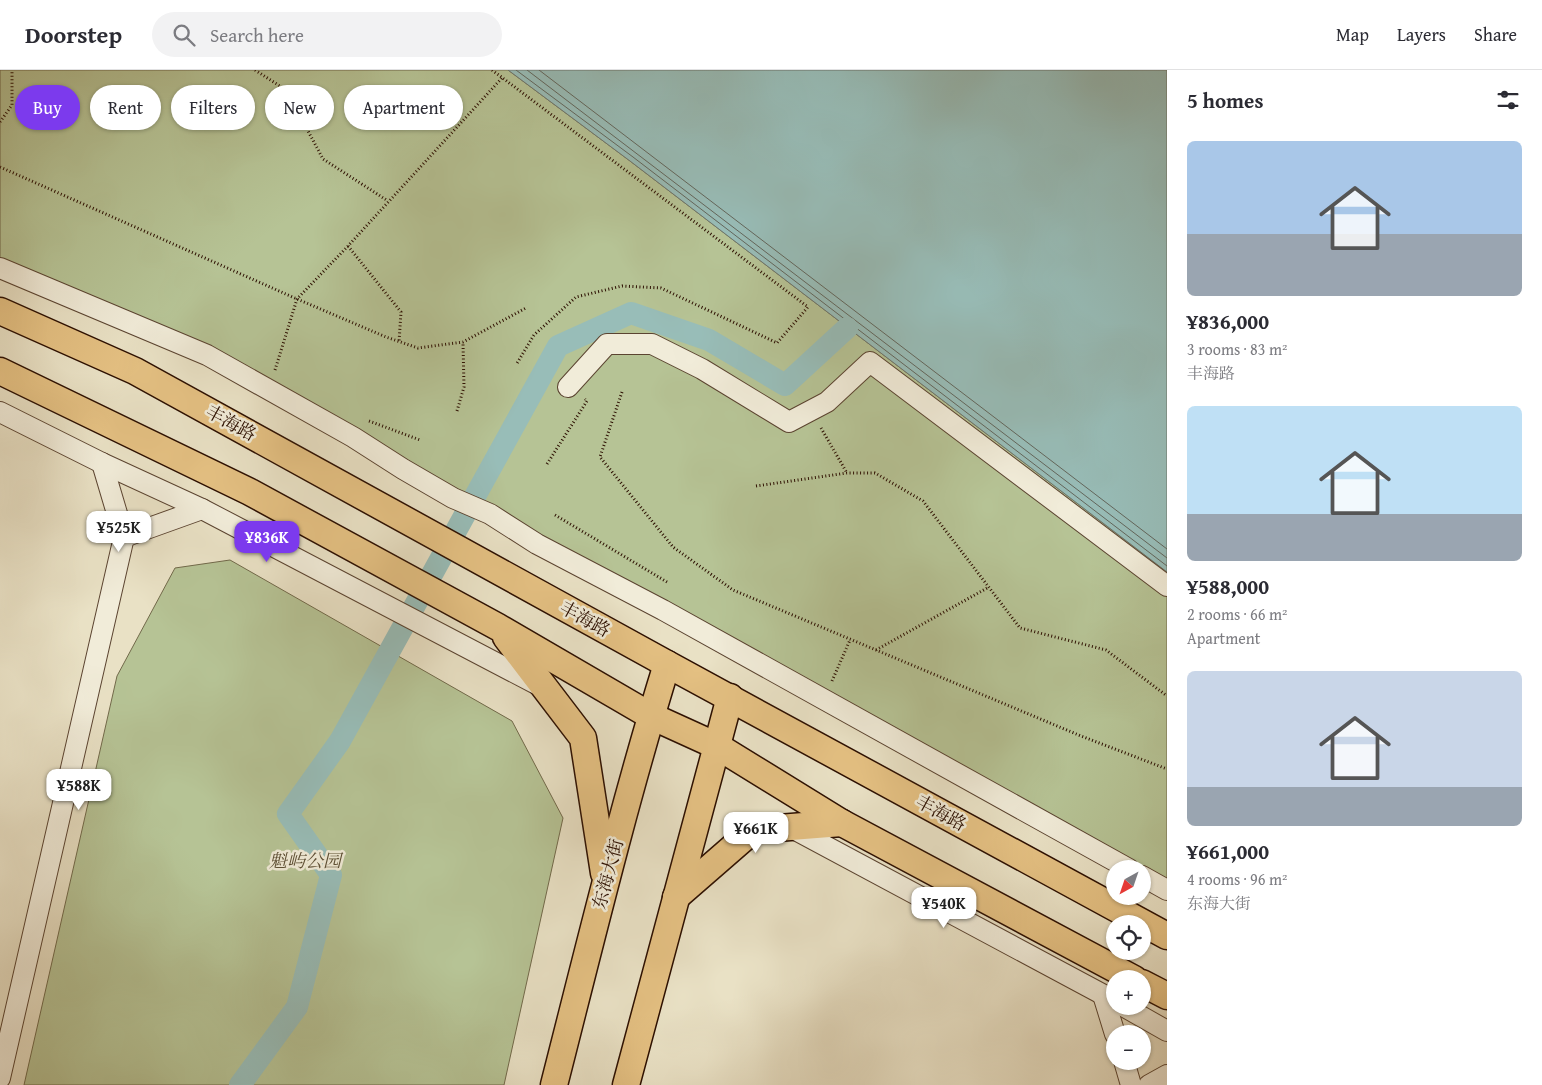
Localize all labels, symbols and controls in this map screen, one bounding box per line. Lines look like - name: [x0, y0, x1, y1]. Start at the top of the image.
- search box: [152, 12, 502, 57]
- text: Doorstep: [25, 17, 122, 52]
- icon: search: [170, 21, 198, 49]
- text: Search here: [210, 21, 304, 49]
- text: Map: [1336, 21, 1369, 48]
- text: Layers: [1397, 21, 1446, 48]
- text: Share: [1474, 21, 1517, 48]
- chip: Buy: [15, 85, 80, 130]
- chip: Rent: [90, 85, 161, 130]
- chip: Filters: [171, 85, 255, 130]
- chip: New: [265, 85, 334, 130]
- chip: Apartment: [344, 85, 463, 130]
- text: 5 homes: [1187, 85, 1263, 116]
- icon: filters: [1494, 86, 1522, 114]
- icon: home: [1310, 173, 1400, 263]
- text: ¥836,000: [1187, 306, 1269, 337]
- text: 3 rooms · 83 m²: [1187, 337, 1287, 361]
- text: 丰海路: [1187, 361, 1235, 385]
- street label: 丰海路: [201, 398, 261, 447]
- icon: home: [1310, 438, 1400, 528]
- pin: ¥525K: [84, 510, 154, 553]
- text: ¥525K: [97, 515, 141, 539]
- pin: ¥836K: [232, 520, 302, 563]
- text: ¥836K: [245, 525, 289, 549]
- text: ¥588,000: [1187, 571, 1269, 602]
- street label: 丰海路: [555, 594, 615, 643]
- text: 2 rooms · 66 m²: [1187, 602, 1287, 626]
- text: Apartment: [1187, 626, 1260, 650]
- icon: home: [1310, 703, 1400, 793]
- pin: ¥588K: [44, 768, 114, 811]
- text: ¥588K: [57, 773, 101, 797]
- street label: 丰海路: [911, 788, 971, 837]
- pin: ¥661K: [721, 812, 791, 854]
- text: ¥661K: [734, 816, 778, 840]
- street label: 东海大街: [585, 836, 630, 912]
- text: ¥661,000: [1187, 836, 1269, 867]
- park label: 魁屿公园: [269, 847, 344, 874]
- north arrow: [1106, 860, 1151, 905]
- map controls: [1106, 860, 1151, 1070]
- text: 4 rooms · 96 m²: [1187, 867, 1287, 891]
- pin: ¥540K: [909, 886, 979, 929]
- text: ¥540K: [922, 891, 966, 915]
- text: 东海大街: [1187, 891, 1251, 915]
- button: locate: [1106, 915, 1151, 960]
- button: +: [1106, 970, 1151, 1015]
- button: −: [1106, 1025, 1151, 1070]

